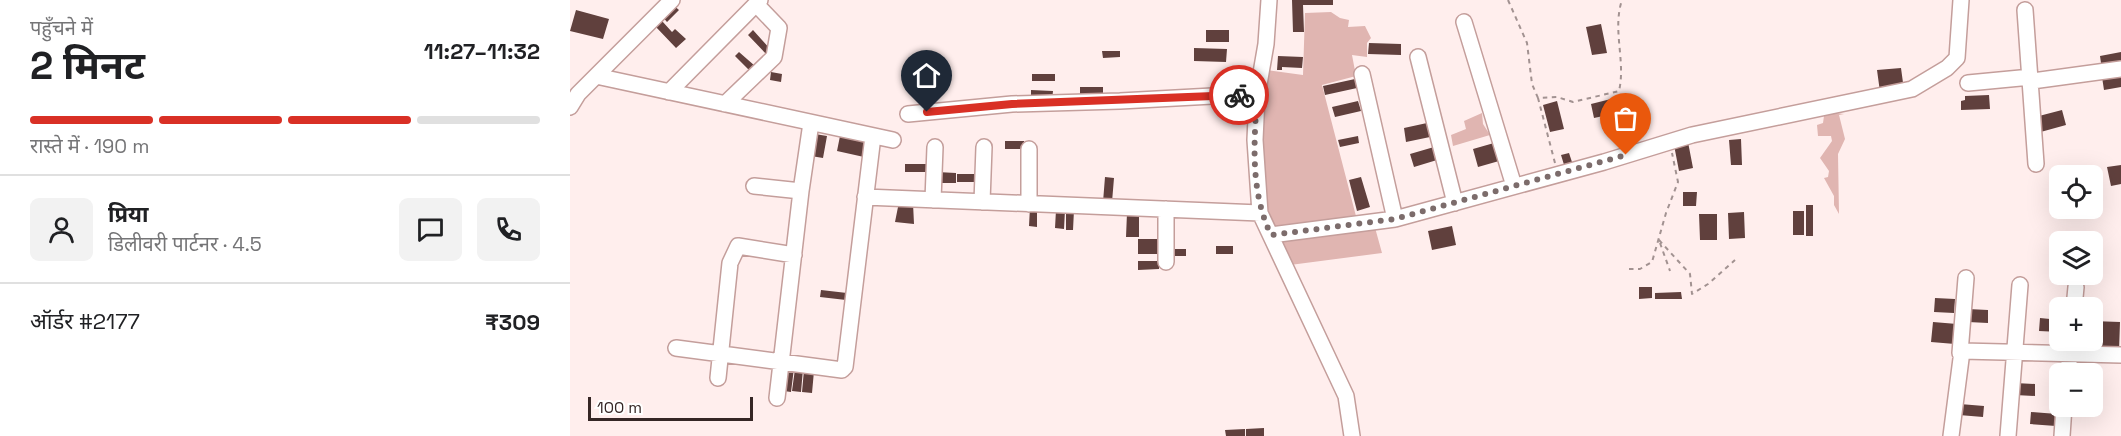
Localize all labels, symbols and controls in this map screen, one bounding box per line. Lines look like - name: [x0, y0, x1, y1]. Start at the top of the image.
- text: पहुँचने में: [30, 15, 93, 41]
- text: 11:27–11:32: [424, 37, 540, 65]
- text: 2 मिनट: [30, 41, 145, 90]
- pin: [901, 50, 952, 112]
- icon: home: [910, 59, 943, 92]
- courier: [1209, 65, 1269, 125]
- icon: bike: [1223, 79, 1256, 112]
- pin: [1600, 93, 1651, 155]
- icon: bag: [1609, 102, 1642, 135]
- text: रास्ते में · 190 m: [30, 133, 149, 159]
- map controls: [2049, 165, 2103, 417]
- button: locate: [2049, 165, 2103, 219]
- button: person: [30, 198, 93, 261]
- button: chat: [399, 198, 462, 261]
- button: phone: [477, 198, 540, 261]
- text: प्रिया: [108, 200, 148, 228]
- text: डिलीवरी पार्टनर · 4.5: [108, 231, 262, 257]
- button: layers: [2049, 231, 2103, 285]
- button: +: [2049, 297, 2103, 351]
- text: ऑर्डर #2177: [30, 307, 140, 335]
- text: ₹309: [485, 308, 540, 336]
- button: −: [2049, 363, 2103, 417]
- scale bar: [588, 394, 753, 422]
- text: 100 m: [597, 397, 642, 418]

